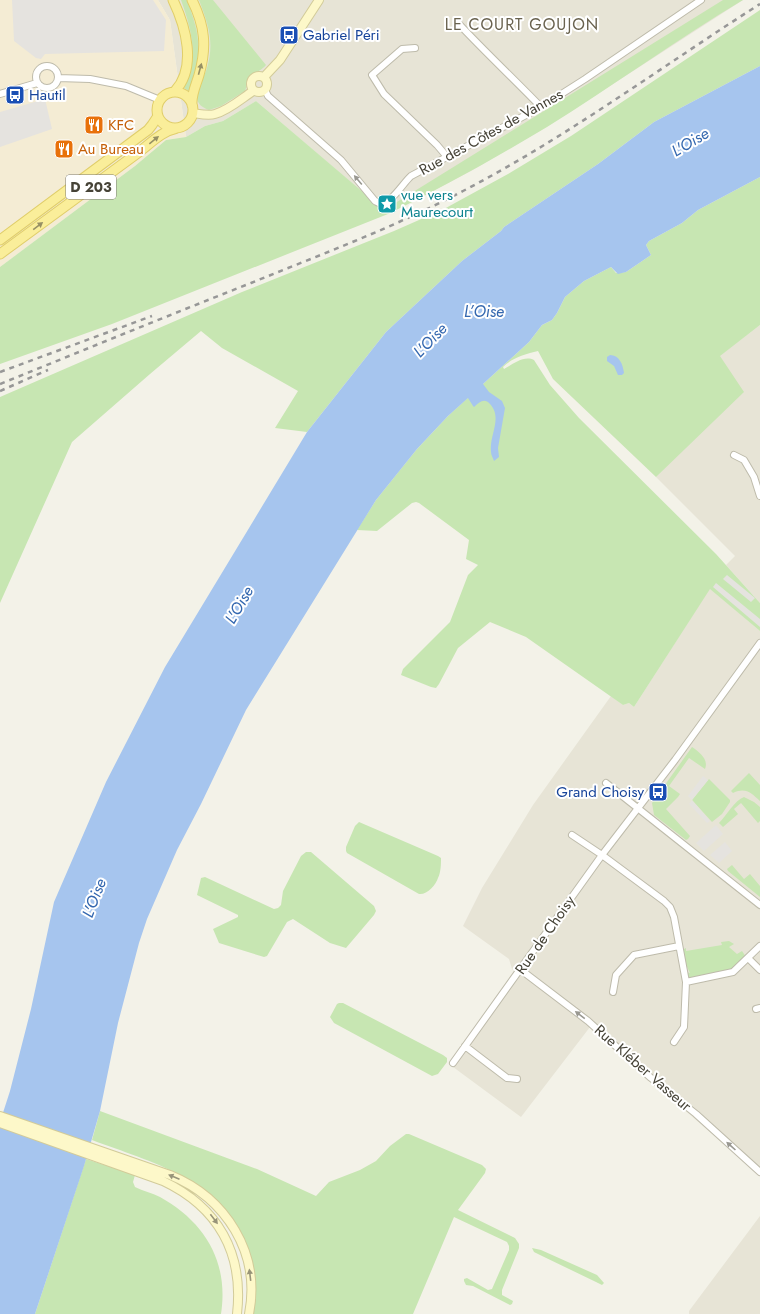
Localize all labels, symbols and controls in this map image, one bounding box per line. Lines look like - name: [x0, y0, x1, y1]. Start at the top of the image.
- district label: LE COURT GOUJON: [445, 13, 599, 36]
- bus stop icon: Gabriel Péri: [278, 24, 300, 46]
- place label: Gabriel Péri: [303, 24, 380, 46]
- one-way arrow: [197, 63, 203, 75]
- street label: Rue des Côtes de Vannes: [415, 83, 567, 181]
- bus stop icon: Hautil: [4, 84, 26, 106]
- place label: Hautil: [29, 84, 66, 106]
- restaurant icon: KFC: [83, 114, 105, 136]
- place label: KFC: [108, 114, 134, 136]
- water label: L'Oise: [667, 122, 713, 162]
- one-way arrow: [149, 136, 160, 144]
- restaurant icon: Au Bureau: [53, 138, 75, 160]
- place label: Au Bureau: [78, 138, 144, 160]
- road number: D 203: [66, 175, 116, 199]
- one-way arrow: [354, 175, 363, 186]
- place label: vue vers Maurecourt: [401, 184, 473, 223]
- place icon: vue vers Maurecourt: [376, 193, 398, 215]
- one-way arrow: [33, 221, 44, 230]
- water label: L’Oise: [464, 300, 504, 323]
- water label: L'Oise: [408, 318, 452, 362]
- water label: L'Oise: [219, 582, 259, 628]
- place label: Grand Choisy: [556, 781, 644, 803]
- bus stop icon: Grand Choisy: [647, 781, 669, 803]
- water label: L'Oise: [76, 875, 112, 921]
- street label: Rue de Choisy: [510, 891, 581, 979]
- one-way arrow: [575, 1011, 586, 1019]
- street label: Rue Kléber Vasseur: [590, 1020, 697, 1117]
- one-way arrow: [726, 1141, 736, 1151]
- one-way arrow: [168, 1174, 180, 1180]
- one-way arrow: [209, 1214, 218, 1225]
- one-way arrow: [247, 1269, 253, 1281]

